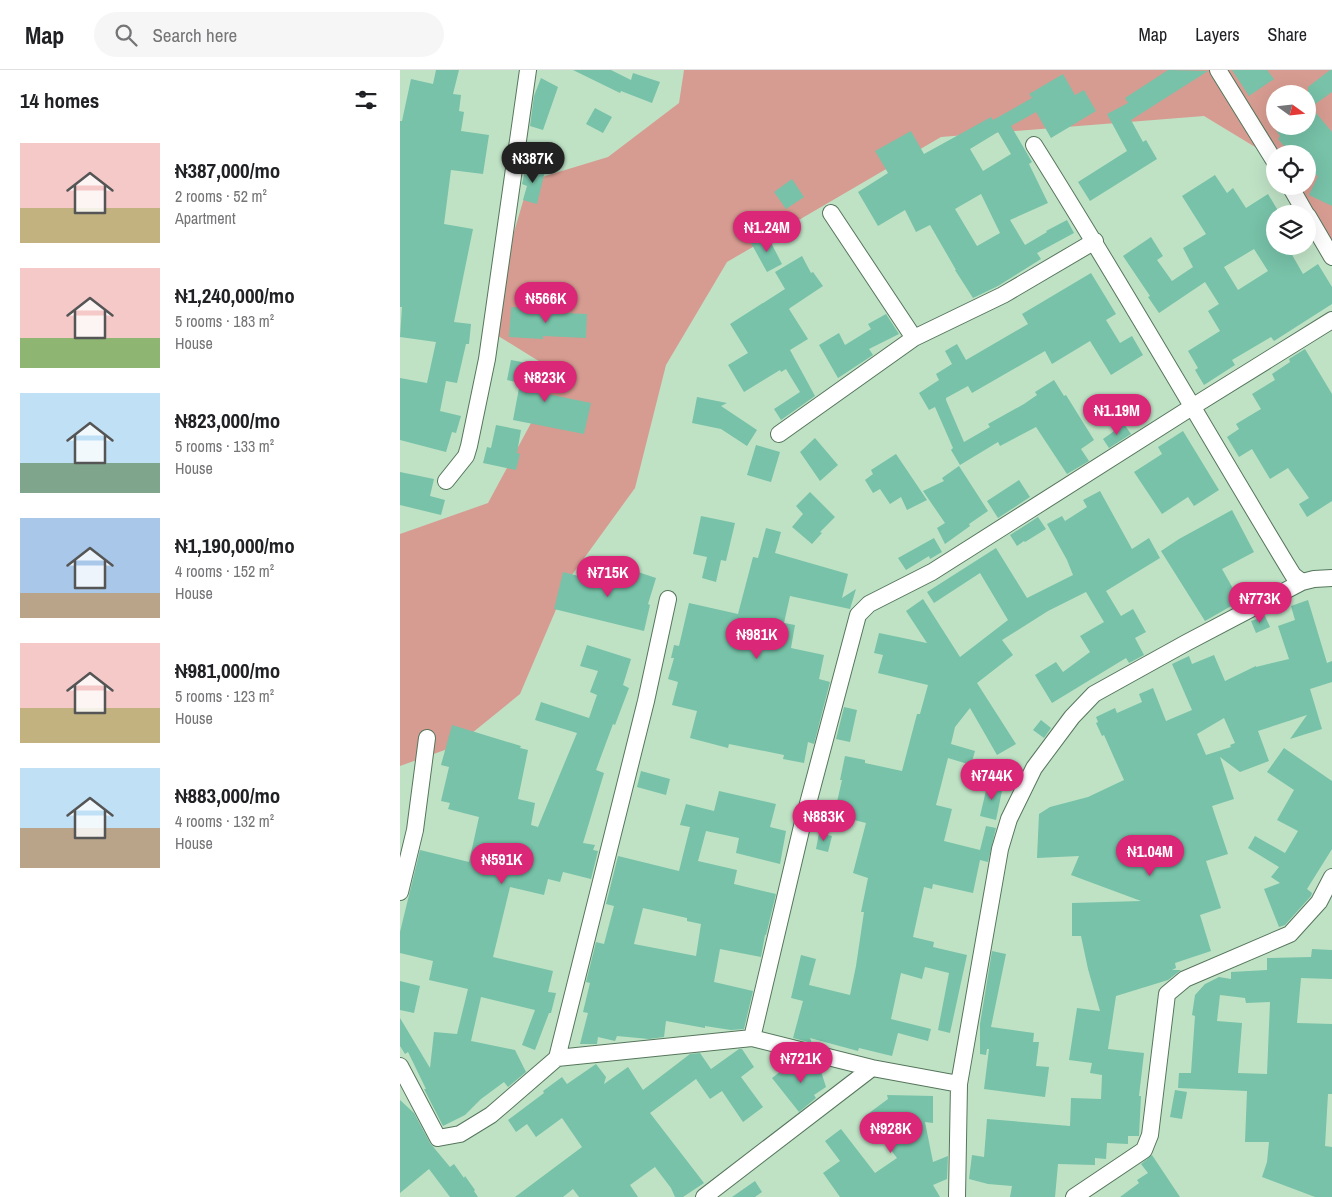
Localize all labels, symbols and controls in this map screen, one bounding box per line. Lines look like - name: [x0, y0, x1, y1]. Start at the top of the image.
- search box: [94, 12, 444, 57]
- text: Map: [25, 19, 64, 51]
- icon: search: [112, 21, 140, 49]
- text: Search here: [152, 22, 237, 48]
- text: Map: [1139, 22, 1167, 47]
- text: Layers: [1195, 22, 1240, 47]
- text: Share: [1268, 22, 1307, 47]
- north arrow: [1266, 85, 1316, 135]
- map controls: [1266, 85, 1316, 255]
- text: 14 homes: [20, 86, 99, 115]
- icon: filters: [352, 86, 380, 114]
- pin: ₦387K: [498, 142, 568, 184]
- button: locate: [1266, 145, 1316, 195]
- text: ₦387K: [513, 147, 553, 169]
- text: ₦387,000/mo: [175, 156, 280, 185]
- icon: home: [60, 163, 120, 223]
- text: 2 rooms · 52 m²: [175, 185, 267, 207]
- button: layers: [1266, 205, 1316, 255]
- text: Apartment: [175, 207, 236, 229]
- pin: ₦1.24M: [726, 210, 808, 253]
- text: ₦1.24M: [744, 216, 790, 238]
- text: ₦1,240,000/mo: [175, 281, 295, 310]
- pin: ₦566K: [511, 282, 581, 324]
- text: ₦566K: [526, 287, 566, 309]
- icon: home: [60, 288, 120, 348]
- text: 5 rooms · 183 m²: [175, 310, 274, 332]
- text: House: [175, 332, 213, 354]
- pin: ₦823K: [510, 360, 580, 403]
- text: ₦823K: [525, 366, 565, 388]
- pin: ₦1.19M: [1076, 394, 1158, 436]
- text: ₦1.19M: [1094, 399, 1140, 421]
- text: ₦823,000/mo: [175, 406, 280, 435]
- icon: home: [60, 413, 120, 473]
- text: 5 rooms · 133 m²: [175, 435, 274, 457]
- text: House: [175, 457, 213, 479]
- text: ₦1,190,000/mo: [175, 531, 295, 560]
- icon: home: [60, 538, 120, 598]
- pin: ₦715K: [573, 556, 643, 598]
- text: 4 rooms · 152 m²: [175, 560, 274, 582]
- text: ₦715K: [588, 561, 628, 583]
- text: House: [175, 582, 213, 604]
- pin: ₦773K: [1225, 582, 1295, 624]
- text: ₦773K: [1240, 587, 1280, 609]
- pin: ₦981K: [722, 618, 792, 660]
- text: ₦981K: [737, 623, 777, 645]
- text: ₦981,000/mo: [175, 656, 280, 685]
- icon: home: [60, 663, 120, 723]
- text: 5 rooms · 123 m²: [175, 685, 274, 707]
- text: House: [175, 707, 213, 729]
- pin: ₦744K: [957, 758, 1027, 801]
- text: ₦744K: [972, 764, 1012, 786]
- text: ₦883,000/mo: [175, 781, 280, 810]
- icon: home: [60, 788, 120, 848]
- pin: ₦883K: [789, 800, 859, 842]
- text: ₦883K: [804, 805, 844, 827]
- text: 4 rooms · 132 m²: [175, 810, 274, 832]
- text: House: [175, 832, 213, 854]
- pin: ₦1.04M: [1109, 834, 1191, 877]
- text: ₦1.04M: [1127, 840, 1173, 862]
- pin: ₦591K: [467, 842, 537, 885]
- text: ₦591K: [482, 848, 522, 870]
- pin: ₦721K: [766, 1042, 836, 1084]
- text: ₦721K: [781, 1047, 821, 1069]
- pin: ₦928K: [856, 1112, 926, 1154]
- text: ₦928K: [871, 1117, 911, 1139]

